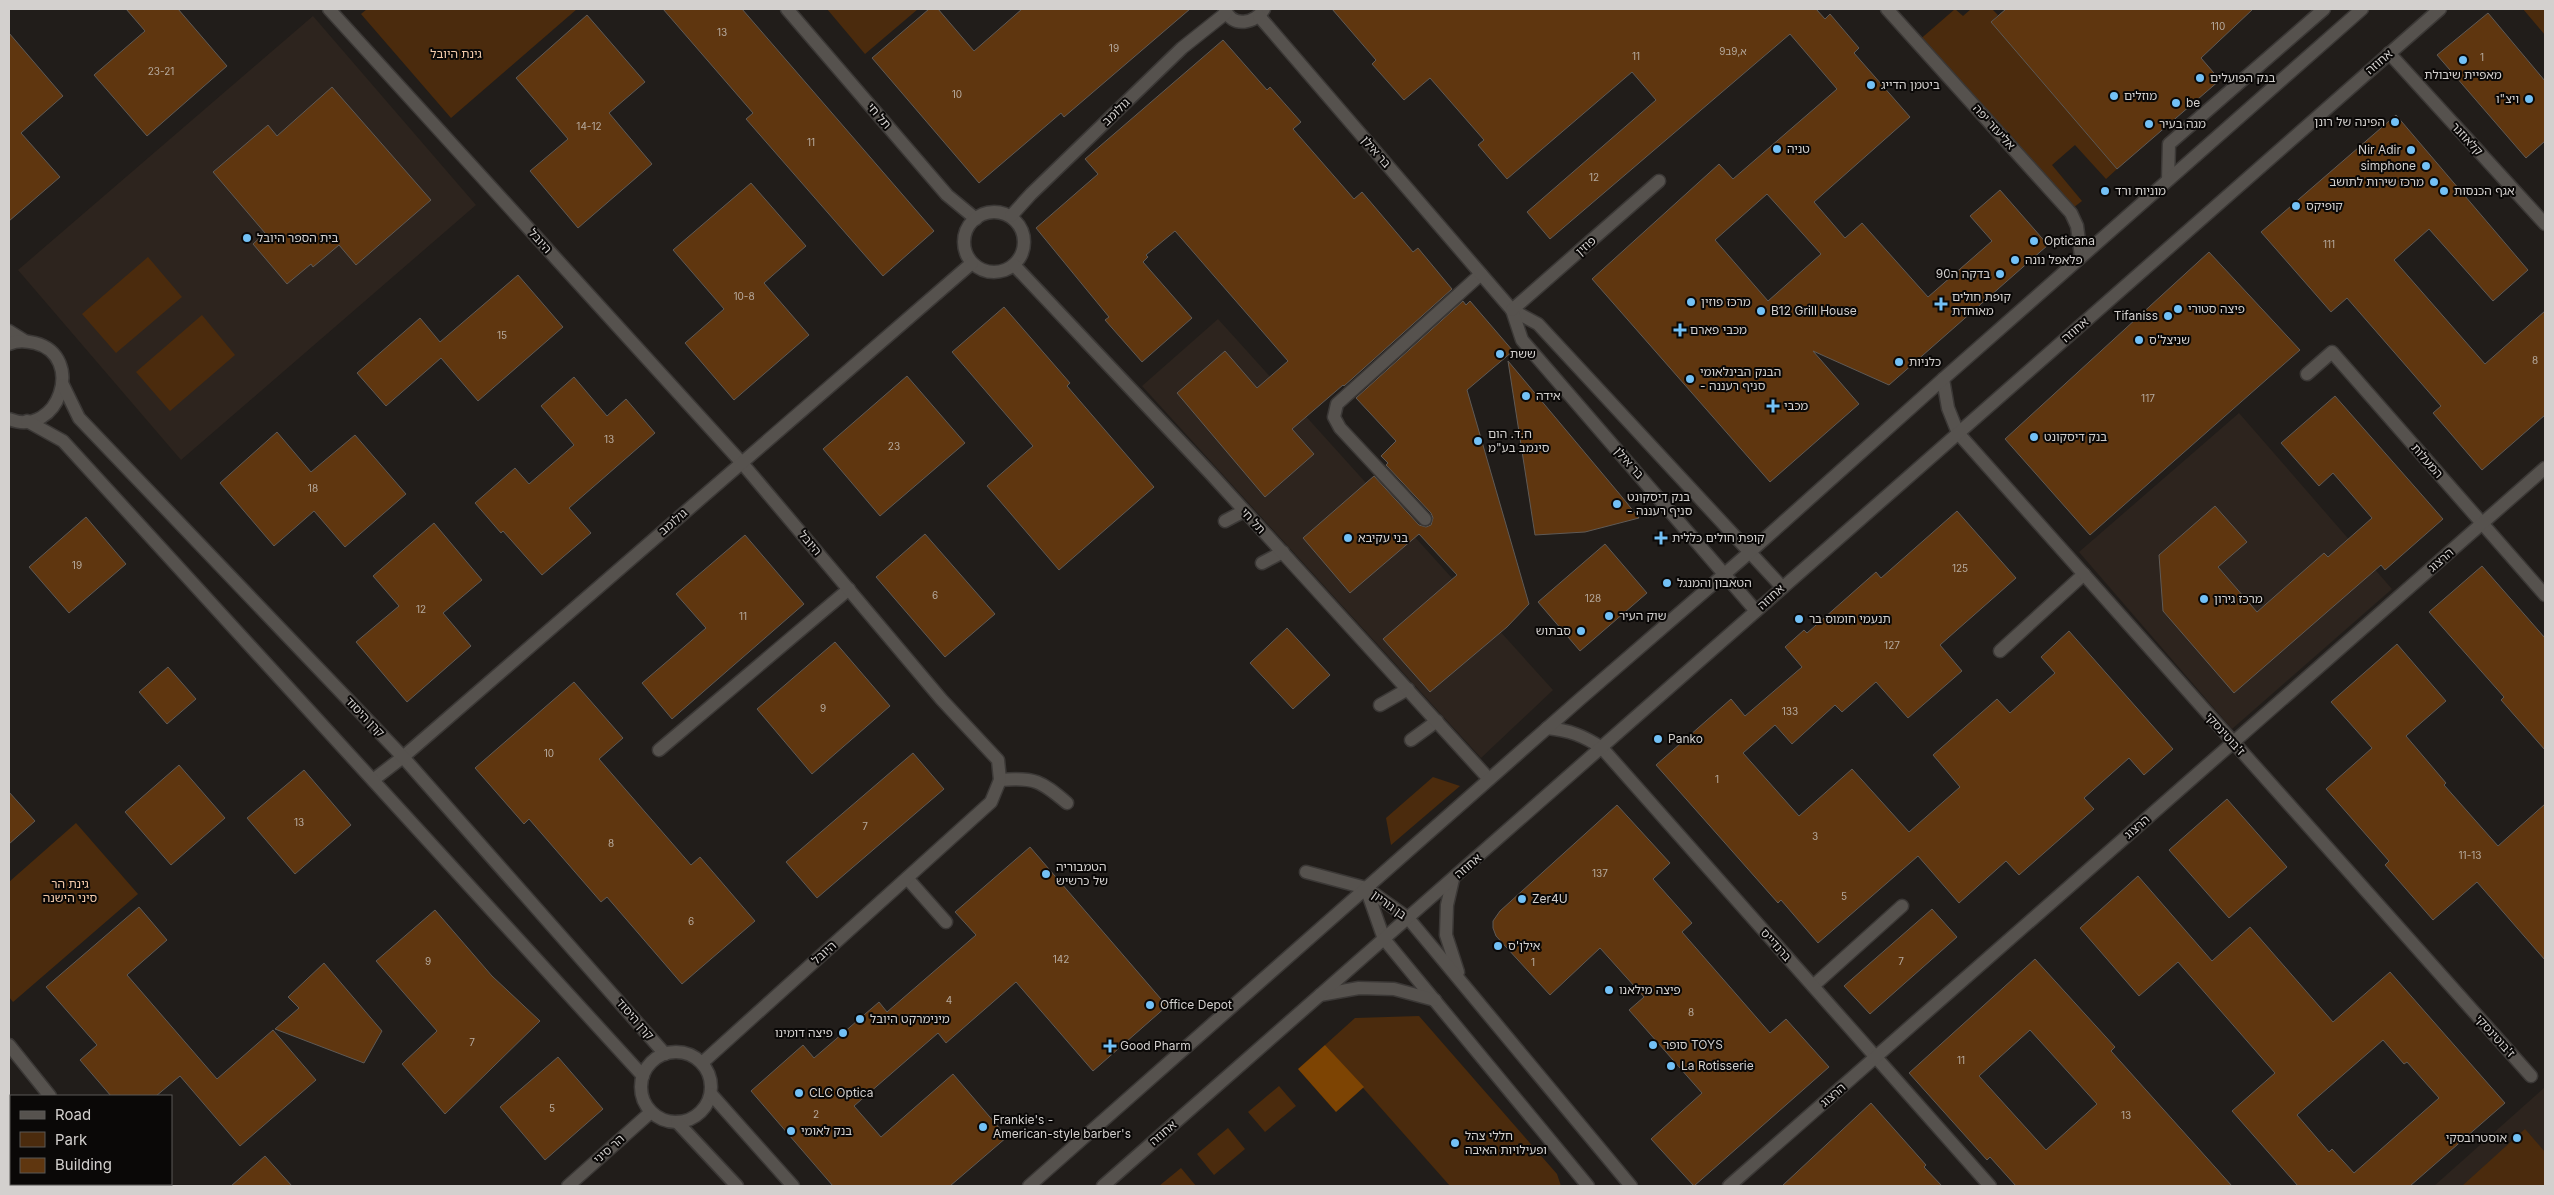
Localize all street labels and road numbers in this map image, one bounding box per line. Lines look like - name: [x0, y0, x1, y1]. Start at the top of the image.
- street label: אחוזה: [2362, 46, 2395, 77]
- street label: גולומב: [1099, 95, 1133, 128]
- street label: תל חי: [864, 100, 895, 132]
- street label: אליעזר יפה: [1970, 101, 2019, 153]
- street label: קלאוזנר: [2448, 119, 2487, 159]
- street label: בר אילן: [1358, 133, 1394, 171]
- street label: היובל: [526, 225, 555, 256]
- street label: פוזין: [1572, 233, 1599, 259]
- street label: אחוזה: [2058, 314, 2091, 345]
- street label: המעלות: [2408, 440, 2446, 481]
- street label: בר אילן: [1611, 444, 1647, 482]
- street label: גולומב: [655, 505, 690, 538]
- street label: תל חי: [1238, 505, 1269, 536]
- street label: היובל: [796, 527, 825, 558]
- street label: הרצוג: [2425, 545, 2456, 575]
- street label: אחוזה: [1754, 581, 1787, 612]
- street label: קרן היסוד: [343, 693, 388, 740]
- street label: ז'בוטינסקי: [2202, 709, 2248, 758]
- street label: הרצוג: [2121, 812, 2152, 842]
- street label: אחוזה: [1451, 850, 1484, 881]
- street label: בן גוריון: [1369, 887, 1410, 922]
- street label: ברנדייס: [1758, 925, 1795, 964]
- street label: היובל: [808, 938, 839, 967]
- street label: קרן היסוד: [613, 995, 658, 1043]
- street label: ז'בוטינסקי: [2472, 1011, 2518, 1060]
- street label: הרצוג: [1817, 1080, 1848, 1110]
- street label: אחוזה: [1146, 1117, 1179, 1148]
- street label: הר סיני: [590, 1131, 627, 1166]

